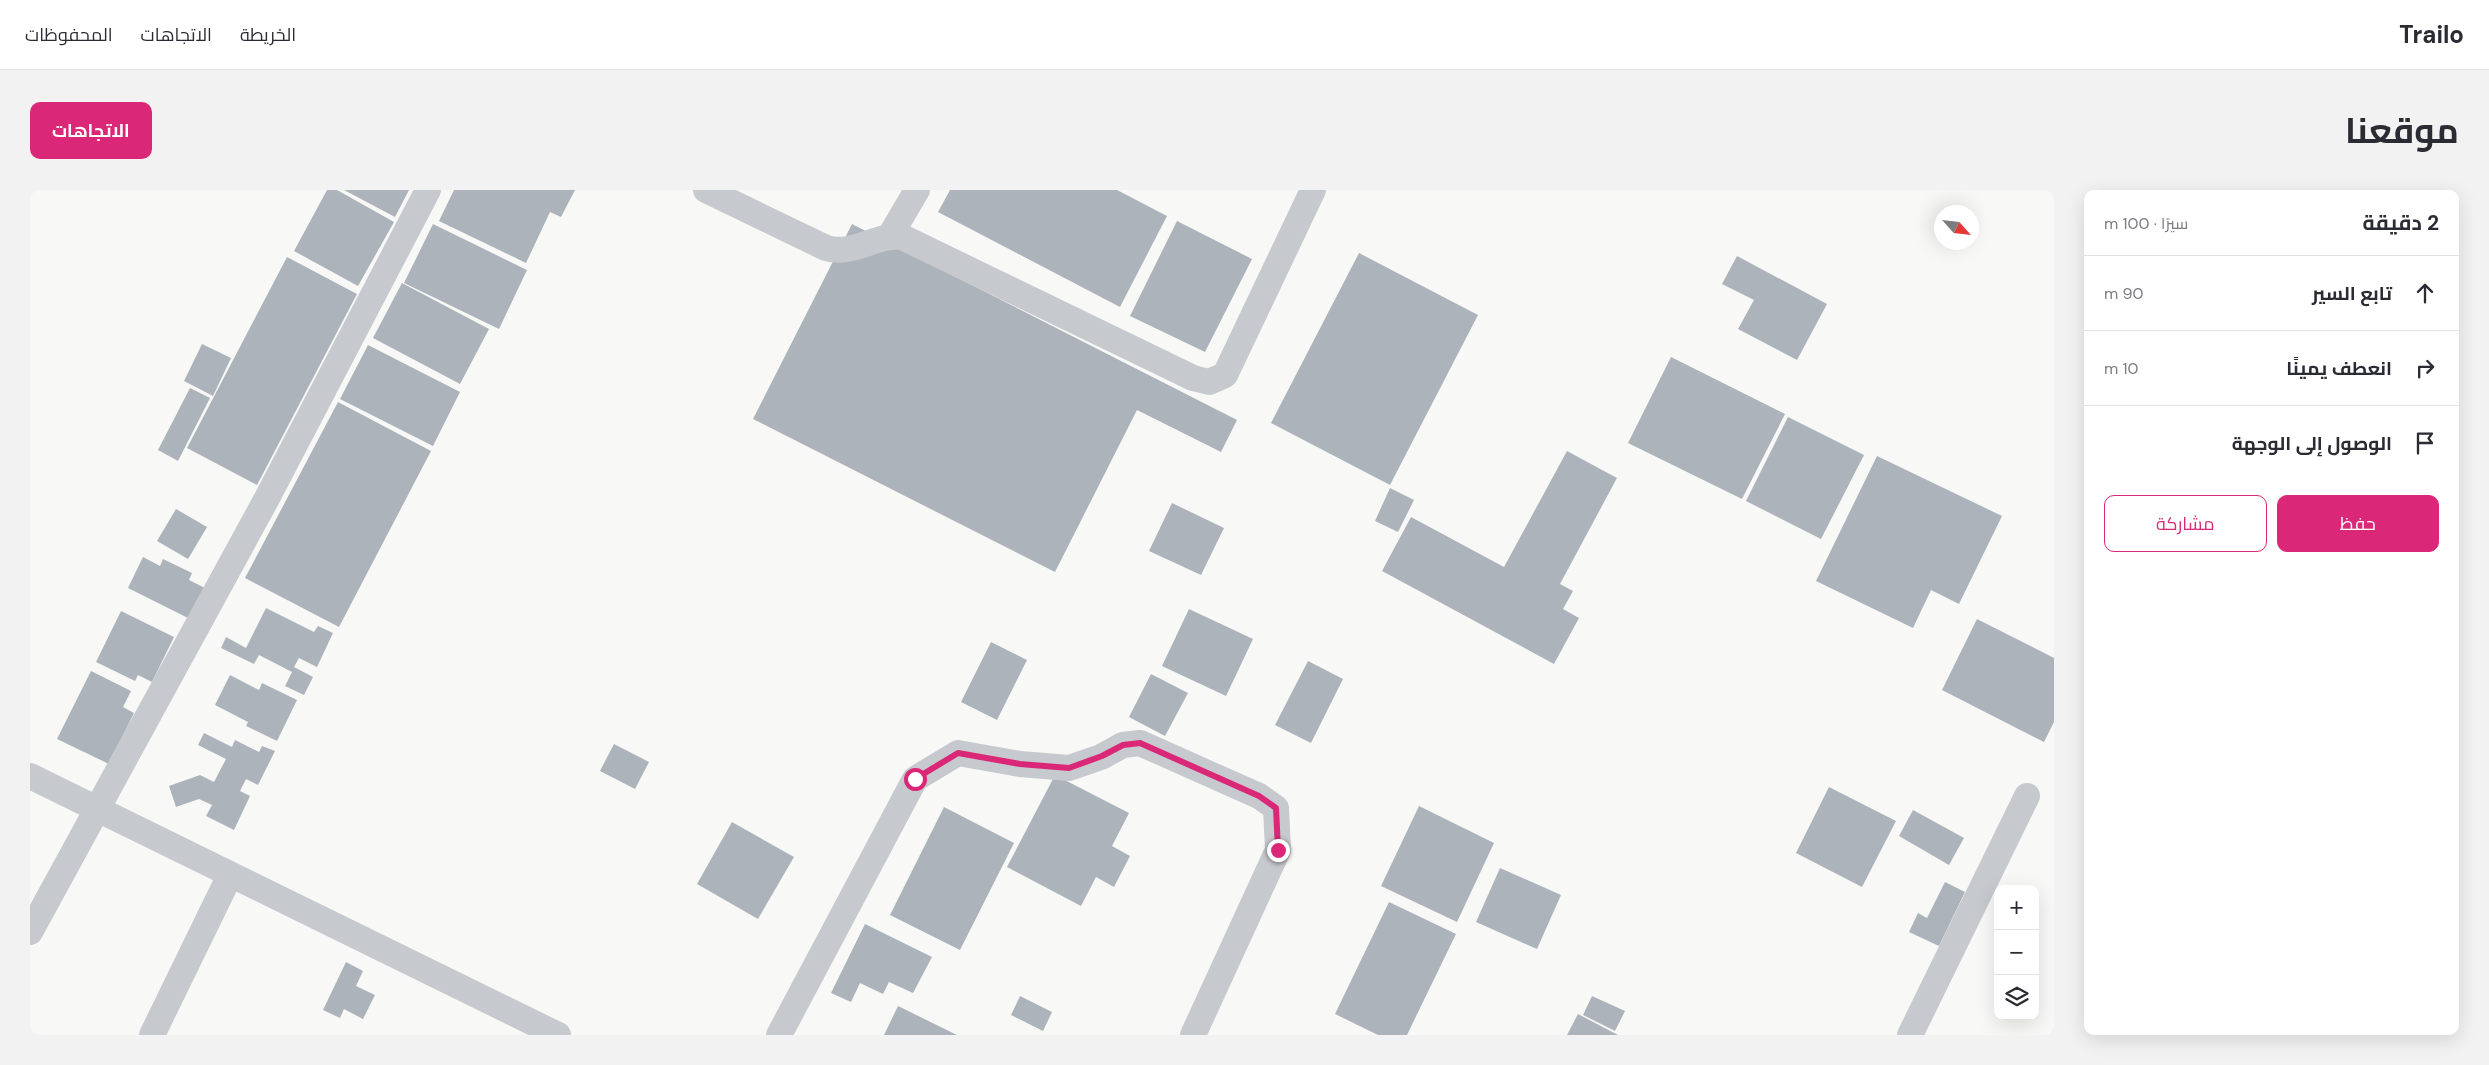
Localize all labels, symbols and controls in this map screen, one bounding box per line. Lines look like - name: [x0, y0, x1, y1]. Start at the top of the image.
- text: Trailo: [2399, 19, 2464, 50]
- text: المحفوظات: [25, 23, 113, 47]
- text: الاتجاهات: [141, 23, 212, 47]
- text: الخريطة: [240, 23, 296, 47]
- button: الاتجاهات: [30, 102, 152, 159]
- text: موقعنا: [2345, 108, 2459, 154]
- north arrow: [1934, 205, 1979, 250]
- text: 2 دقيقة: [2363, 209, 2439, 237]
- text: سيرًا · 100 m: [2104, 213, 2188, 234]
- icon: ahead: [2411, 279, 2439, 307]
- text: تابع السير: [2312, 281, 2392, 306]
- text: 90 m: [2104, 283, 2144, 304]
- icon: right: [2411, 354, 2439, 382]
- text: انعطف يمينًا: [2286, 356, 2392, 381]
- text: 10 m: [2104, 358, 2138, 379]
- icon: arrive: [2411, 429, 2439, 457]
- text: الوصول إلى الوجهة: [2232, 431, 2392, 456]
- button: مشاركة: [2104, 495, 2267, 552]
- button: حفظ: [2277, 495, 2439, 552]
- route start: [904, 768, 927, 791]
- route end: [1267, 839, 1290, 862]
- map controls: [1994, 885, 2039, 1020]
- button: +: [1994, 885, 2039, 930]
- button: −: [1994, 930, 2039, 975]
- button: layers: [1994, 975, 2039, 1020]

